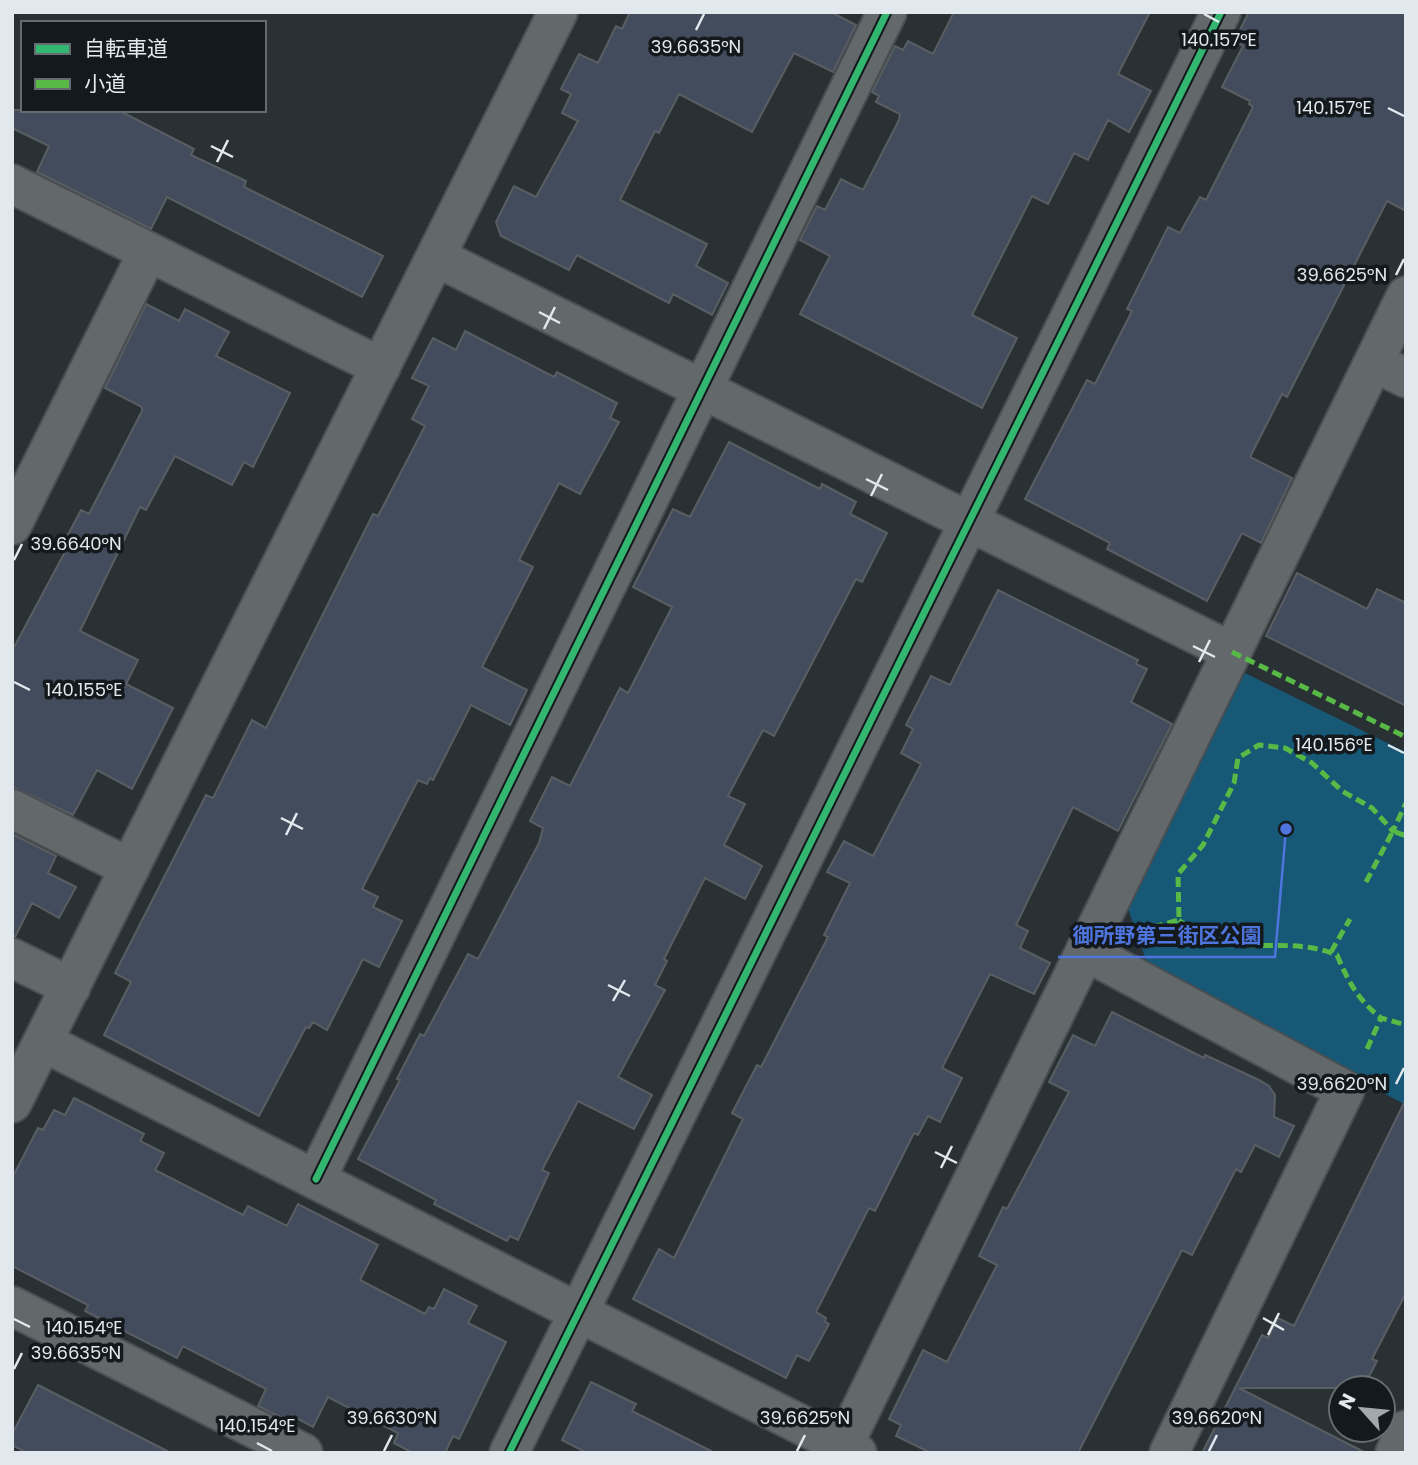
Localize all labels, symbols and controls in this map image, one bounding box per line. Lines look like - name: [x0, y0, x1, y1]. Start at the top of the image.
- legend: [21, 21, 266, 112]
- text: 140.157°E: [1181, 27, 1257, 52]
- text: 自転車道: [84, 34, 168, 63]
- text: 39.6635°N: [651, 34, 741, 59]
- text: 小道: [84, 69, 126, 98]
- text: 140.157°E: [1296, 95, 1372, 120]
- text: 39.6625°N: [1297, 262, 1387, 287]
- text: 39.6640°N: [30, 531, 122, 556]
- text: 140.155°E: [45, 677, 123, 702]
- text: 140.156°E: [1295, 732, 1373, 757]
- callout: 御所野第三街区公園: [1058, 915, 1275, 957]
- text: 御所野第三街区公園: [1073, 921, 1262, 950]
- text: 39.6620°N: [1297, 1071, 1387, 1096]
- text: 140.154°E: [45, 1315, 123, 1340]
- text: 39.6635°N: [31, 1340, 121, 1365]
- north arrow: [1327, 1374, 1397, 1444]
- text: N: [1332, 1389, 1363, 1414]
- text: 39.6630°N: [347, 1405, 437, 1430]
- text: 39.6625°N: [760, 1405, 850, 1430]
- text: 39.6620°N: [1172, 1405, 1262, 1430]
- text: 140.154°E: [218, 1413, 296, 1438]

